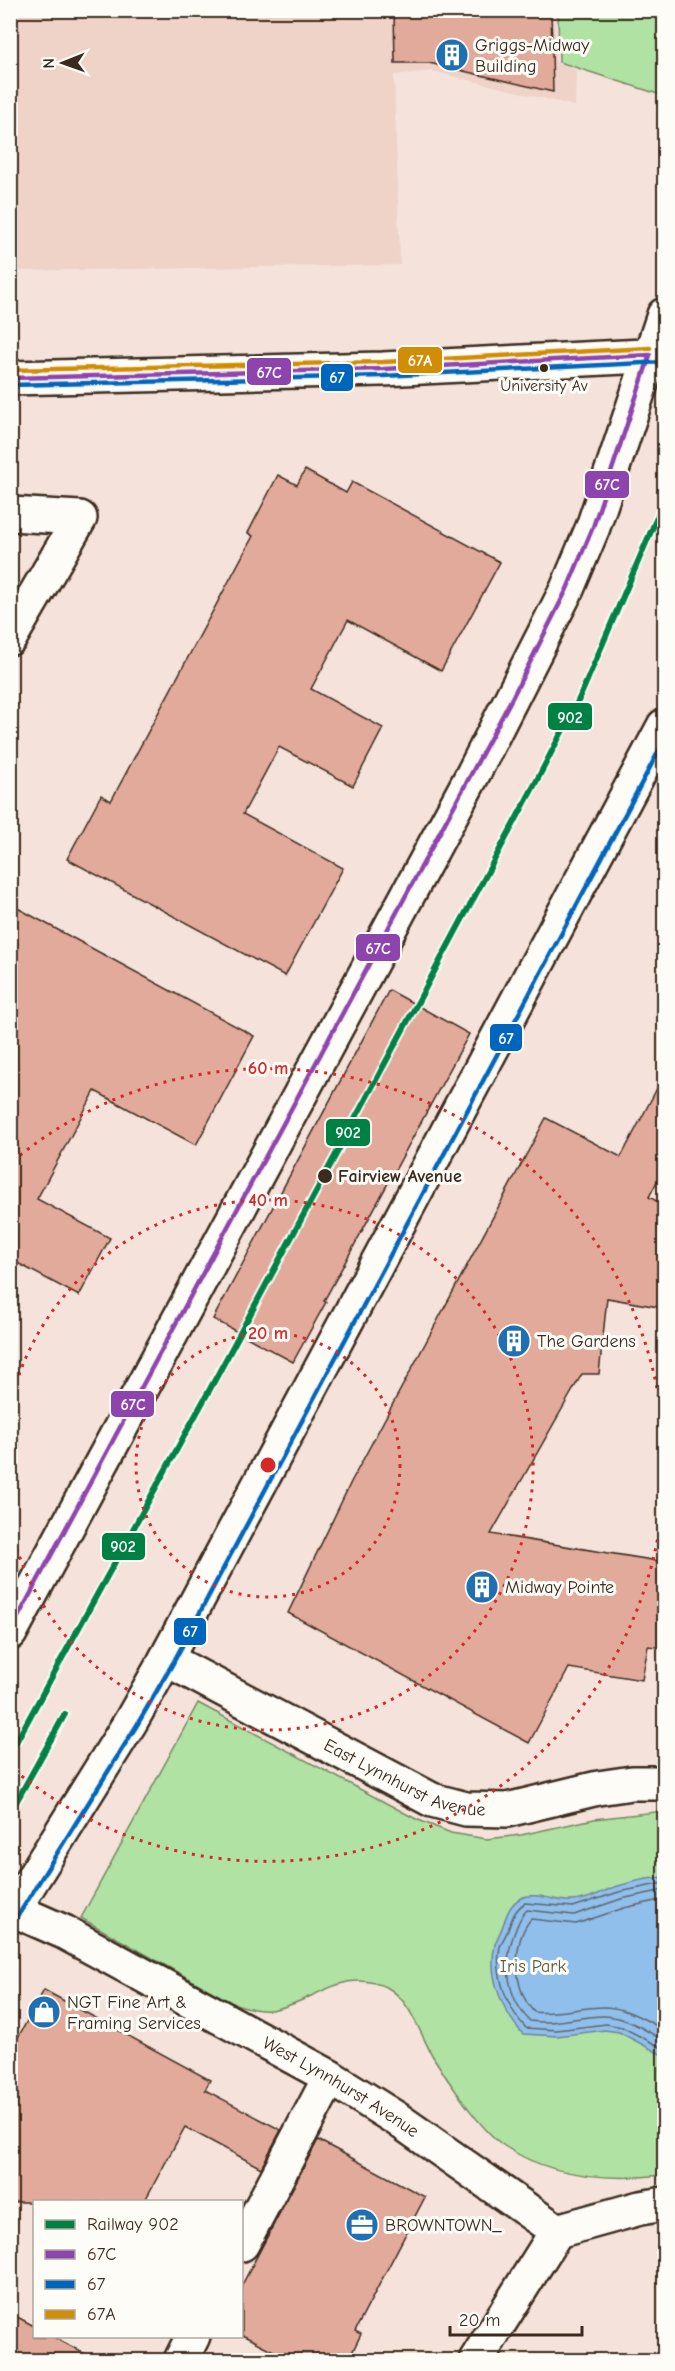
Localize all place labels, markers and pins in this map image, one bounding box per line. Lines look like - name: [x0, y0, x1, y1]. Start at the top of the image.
- place label: Griggs-Midway Building: [475, 35, 590, 77]
- building icon: Griggs-Midway Building: [434, 37, 470, 73]
- marker: University Av: [538, 362, 550, 374]
- place label: University Av: [500, 377, 588, 395]
- place label: Fairview Avenue: [338, 1166, 462, 1187]
- marker: Fairview Avenue: [316, 1167, 334, 1185]
- building icon: The Gardens: [496, 1323, 532, 1359]
- place label: The Gardens: [537, 1331, 636, 1352]
- centre of rings: [258, 1455, 278, 1475]
- building icon: Midway Pointe: [464, 1569, 500, 1605]
- place label: Midway Pointe: [505, 1577, 614, 1598]
- place label: NGT Fine Art & Framing Services: [67, 1992, 201, 2034]
- shop icon: NGT Fine Art & Framing Services: [26, 1994, 62, 2030]
- office icon: BROWNTOWN_: [344, 2207, 380, 2243]
- place label: BROWNTOWN_: [385, 2215, 503, 2236]

